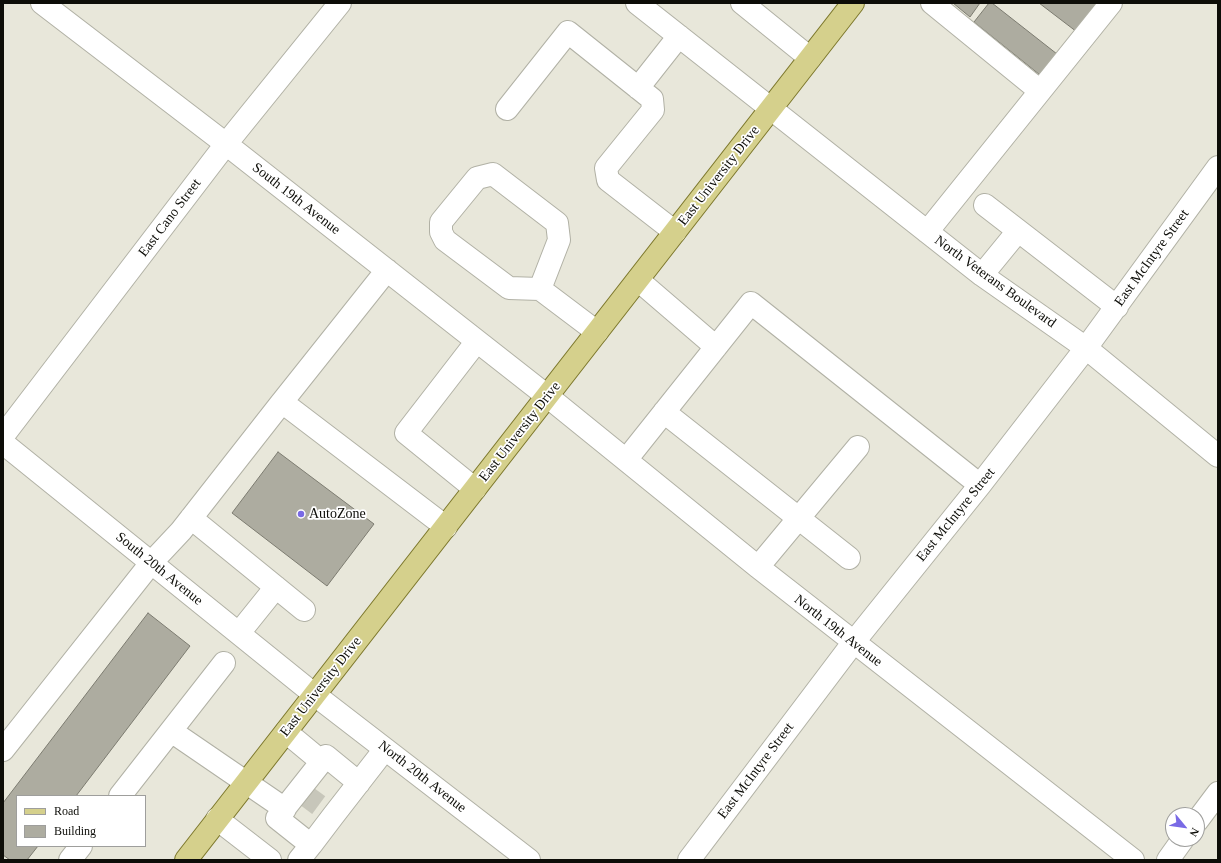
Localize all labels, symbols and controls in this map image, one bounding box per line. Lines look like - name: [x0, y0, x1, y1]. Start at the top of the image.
- street label: East University Drive: [675, 123, 763, 229]
- street label: South 19th Avenue: [249, 159, 343, 239]
- street label: East Cano Street: [135, 176, 205, 260]
- street label: East McIntyre Street: [1111, 206, 1193, 310]
- street label: North Veterans Boulevard: [931, 232, 1059, 332]
- street label: East University Drive: [476, 379, 564, 485]
- street label: East McIntyre Street: [913, 465, 999, 565]
- place label: AutoZone: [309, 506, 366, 522]
- marker: AutoZone: [296, 509, 306, 519]
- street label: South 20th Avenue: [112, 529, 206, 609]
- street label: North 19th Avenue: [791, 591, 885, 671]
- street label: East University Drive: [277, 634, 365, 740]
- street label: East McIntyre Street: [714, 720, 798, 822]
- street label: North 20th Avenue: [375, 737, 469, 817]
- legend: [16, 795, 146, 847]
- text: Road: [54, 804, 79, 818]
- north arrow: [1165, 807, 1205, 847]
- text: Building: [54, 824, 96, 838]
- text: N: [1187, 826, 1202, 839]

